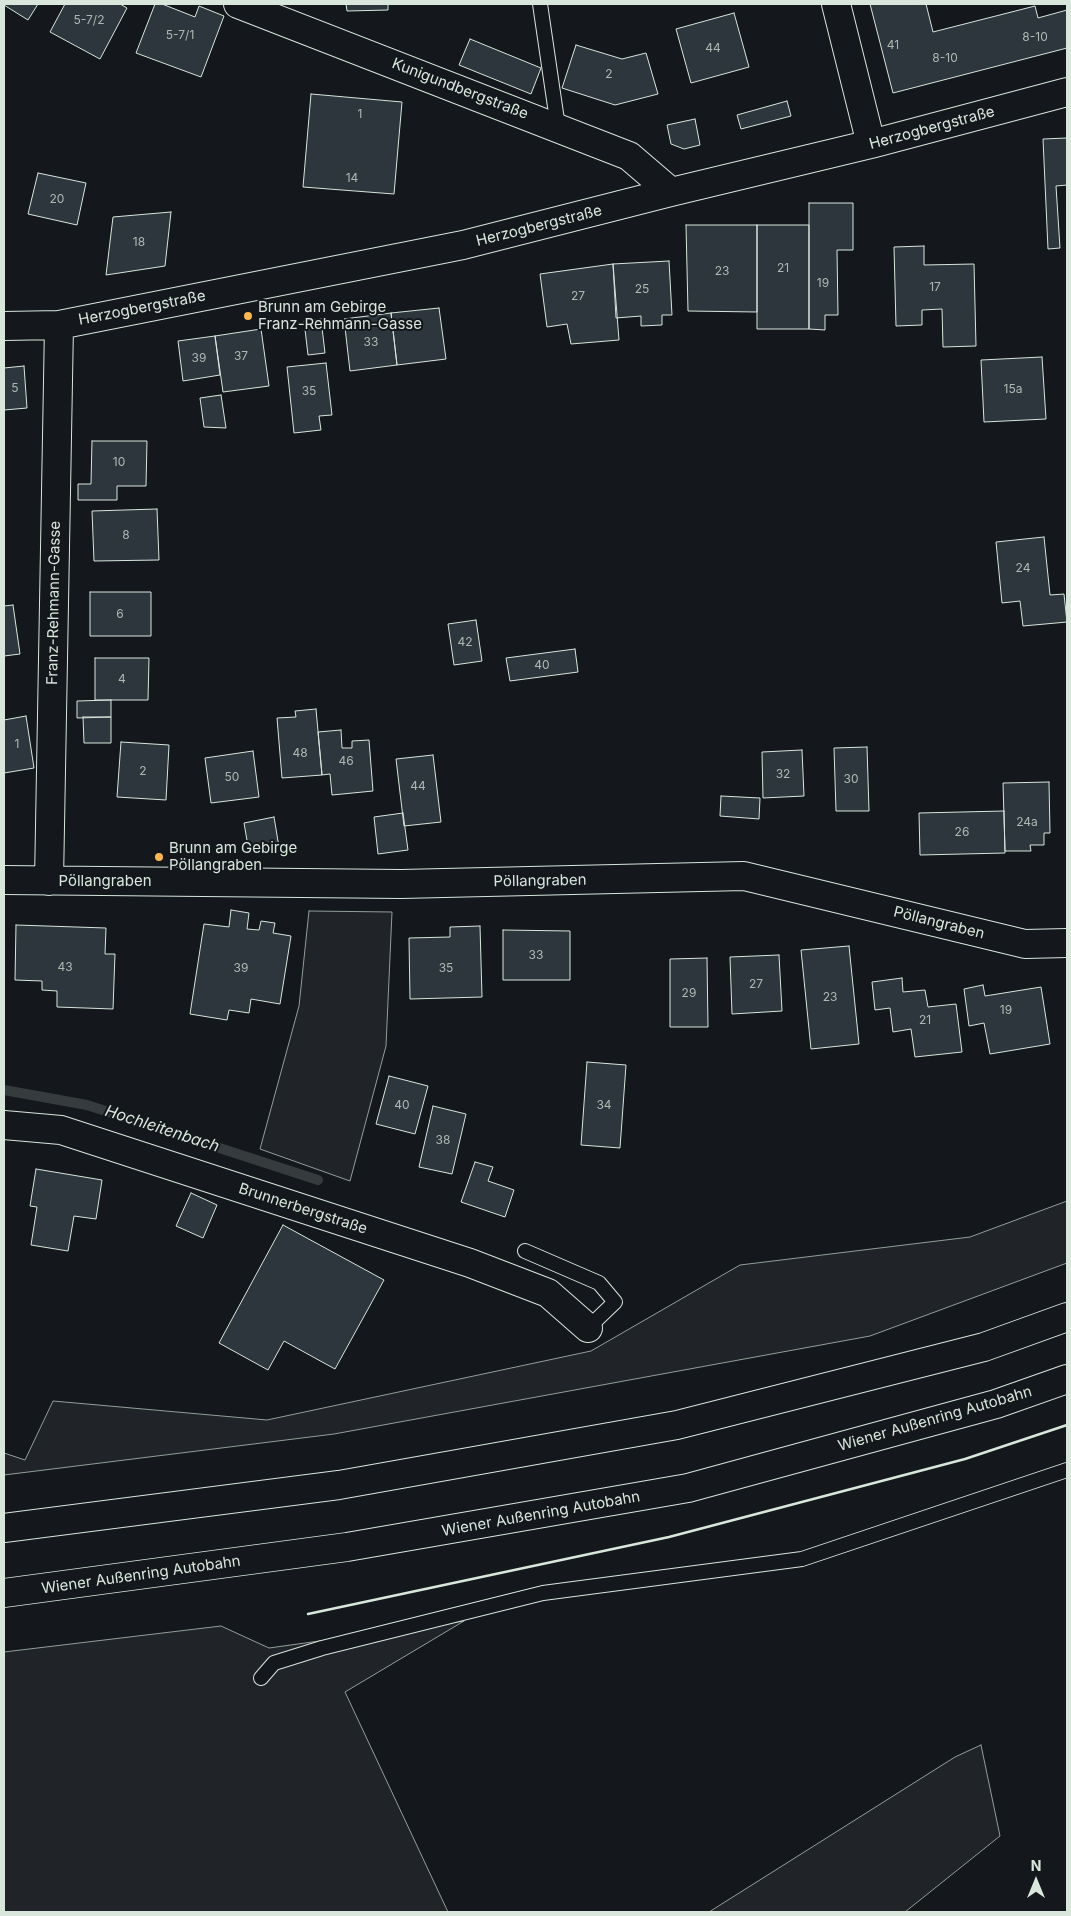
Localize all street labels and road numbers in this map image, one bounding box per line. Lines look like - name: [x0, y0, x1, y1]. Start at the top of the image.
- street label: Kunigundbergstraße: [389, 55, 531, 123]
- street label: Herzogbergstraße: [867, 103, 997, 153]
- street label: Herzogbergstraße: [474, 202, 604, 250]
- street label: Herzogbergstraße: [77, 287, 207, 329]
- street label: Franz-Rehmann-Gasse: [44, 521, 64, 685]
- street label: Pöllangraben: [493, 871, 587, 891]
- street label: Pöllangraben: [58, 872, 152, 890]
- street label: Pöllangraben: [892, 903, 986, 943]
- street label: Brunnerbergstraße: [236, 1180, 370, 1238]
- street label: Wiener Außenring Autobahn: [836, 1383, 1034, 1455]
- street label: Wiener Außenring Autobahn: [440, 1488, 642, 1540]
- street label: Wiener Außenring Autobahn: [40, 1552, 242, 1598]

